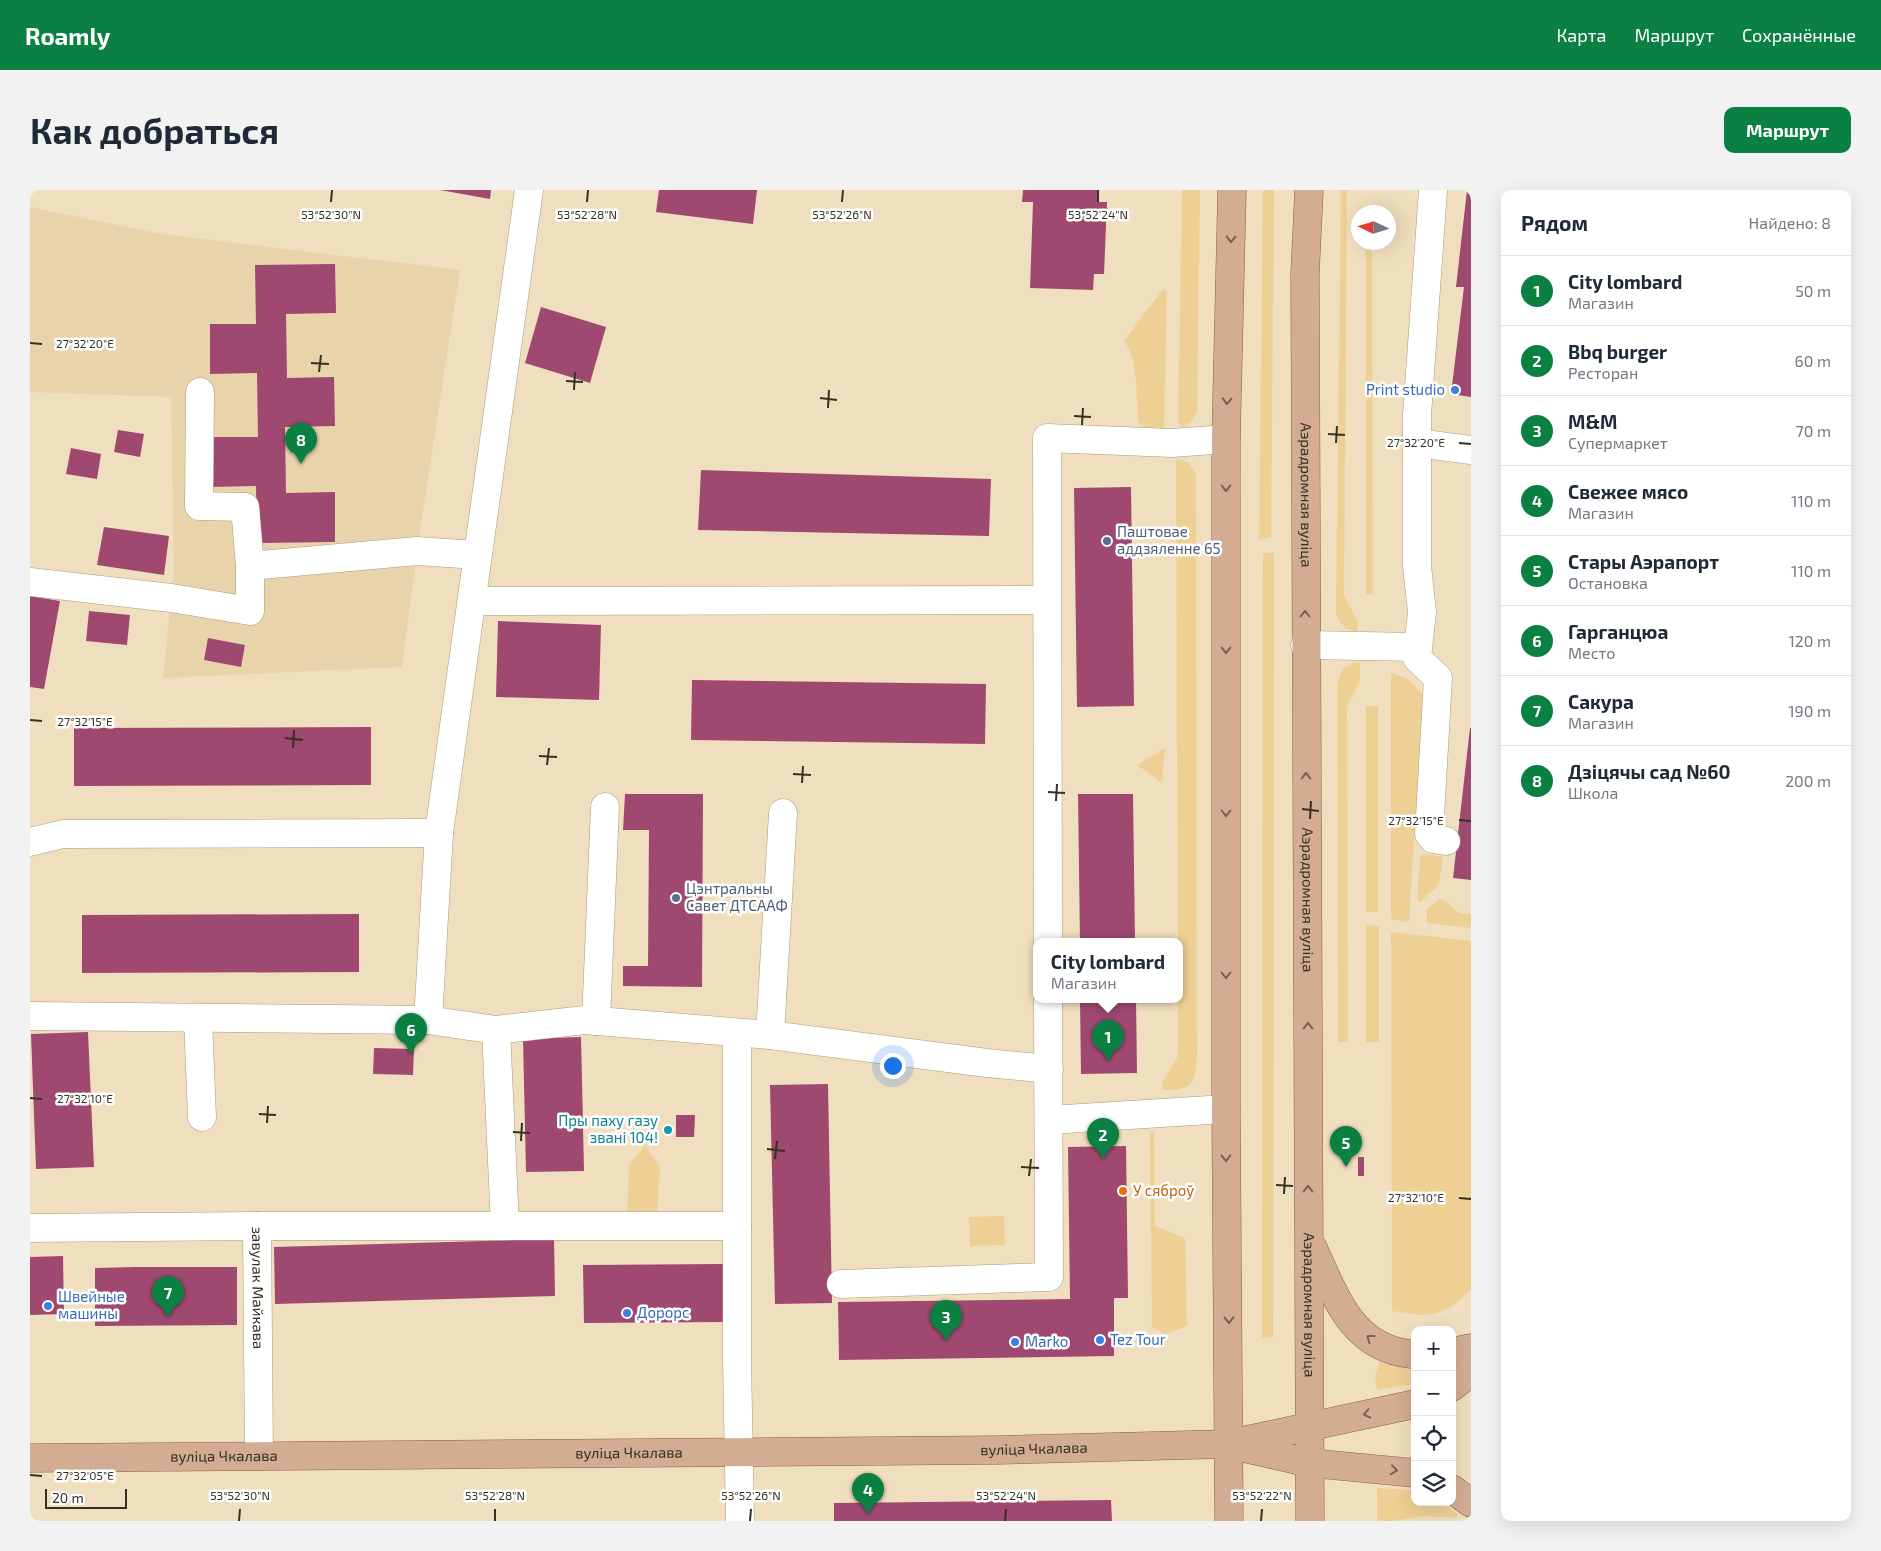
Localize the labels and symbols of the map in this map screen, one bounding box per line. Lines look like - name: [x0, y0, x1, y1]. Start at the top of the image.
- north arrow: [1351, 205, 1396, 250]
- text: 53°52'30"N: [301, 207, 361, 221]
- text: 53°52'28"N: [557, 207, 617, 221]
- text: 53°52'26"N: [812, 207, 872, 221]
- text: 53°52'24"N: [1068, 207, 1128, 221]
- one-way arrow: [1226, 235, 1236, 243]
- text: 27°32'20"E: [56, 336, 114, 350]
- place label: Print studio: [1366, 380, 1445, 398]
- marker: Print studio: [1449, 384, 1461, 396]
- one-way arrow: [1222, 398, 1232, 405]
- street label: Аэрадромная вуліца: [1297, 422, 1316, 567]
- pin: 8: [285, 423, 317, 464]
- text: 27°32'20"E: [1387, 435, 1445, 449]
- one-way arrow: [1221, 484, 1231, 492]
- place label: Паштовае аддзяленне 65: [1117, 522, 1221, 557]
- marker: Паштовае аддзяленне 65: [1101, 535, 1113, 547]
- one-way arrow: [1300, 610, 1310, 618]
- one-way arrow: [1221, 647, 1231, 655]
- text: 27°32'15"E: [57, 714, 113, 728]
- one-way arrow: [1301, 772, 1311, 780]
- one-way arrow: [1221, 810, 1231, 817]
- text: 27°32'15"E: [1388, 813, 1444, 827]
- street label: Аэрадромная вуліца: [1299, 827, 1318, 972]
- place label: Цэнтральны Савет ДТСААФ: [686, 879, 788, 914]
- marker: Цэнтральны Савет ДТСААФ: [670, 892, 682, 904]
- one-way arrow: [1221, 972, 1231, 980]
- pin: 6: [395, 1013, 427, 1054]
- pin: 1: [1092, 1020, 1124, 1061]
- one-way arrow: [1303, 1022, 1313, 1030]
- your location: [880, 1053, 906, 1079]
- text: 27°32'10"E: [57, 1091, 113, 1105]
- place label: Пры паху газу звані 104!: [558, 1111, 658, 1146]
- pin: 2: [1087, 1118, 1119, 1159]
- marker: Пры паху газу звані 104!: [662, 1124, 674, 1136]
- pin: 5: [1330, 1126, 1362, 1167]
- one-way arrow: [1221, 1154, 1231, 1162]
- place label: У сяброў: [1133, 1181, 1194, 1200]
- marker: У сяброў: [1117, 1185, 1129, 1197]
- one-way arrow: [1303, 1185, 1313, 1192]
- text: 27°32'10"E: [1388, 1190, 1444, 1204]
- street label: завулак Майкава: [248, 1227, 268, 1349]
- street label: Аэрадромная вуліца: [1300, 1232, 1319, 1377]
- pin: 7: [152, 1276, 184, 1317]
- place label: Швейные машины: [58, 1287, 125, 1322]
- marker: Швейные машины: [42, 1300, 54, 1312]
- pin: 3: [930, 1300, 962, 1341]
- place label: Дорорс: [637, 1303, 689, 1321]
- marker: Дорорс: [621, 1307, 633, 1319]
- one-way arrow: [1224, 1316, 1234, 1324]
- place label: Tez Tour: [1110, 1330, 1166, 1348]
- place label: Marko: [1025, 1332, 1068, 1350]
- marker: Tez Tour: [1094, 1334, 1106, 1346]
- marker: Marko: [1009, 1336, 1021, 1348]
- one-way arrow: [1367, 1336, 1376, 1344]
- one-way arrow: [1363, 1408, 1372, 1419]
- street label: вуліца Чкалава: [980, 1438, 1088, 1459]
- street label: вуліца Чкалава: [575, 1443, 683, 1462]
- street label: вуліца Чкалава: [170, 1446, 278, 1466]
- one-way arrow: [1390, 1464, 1398, 1475]
- text: 27°32'05"E: [56, 1468, 114, 1482]
- pin: 4: [852, 1473, 884, 1514]
- scale bar: [45, 1486, 128, 1509]
- text: 53°52'30"N: [210, 1488, 270, 1502]
- text: 53°52'28"N: [465, 1488, 525, 1502]
- text: 53°52'26"N: [721, 1488, 781, 1502]
- text: 53°52'24"N: [976, 1488, 1036, 1502]
- text: 53°52'22"N: [1232, 1488, 1292, 1502]

